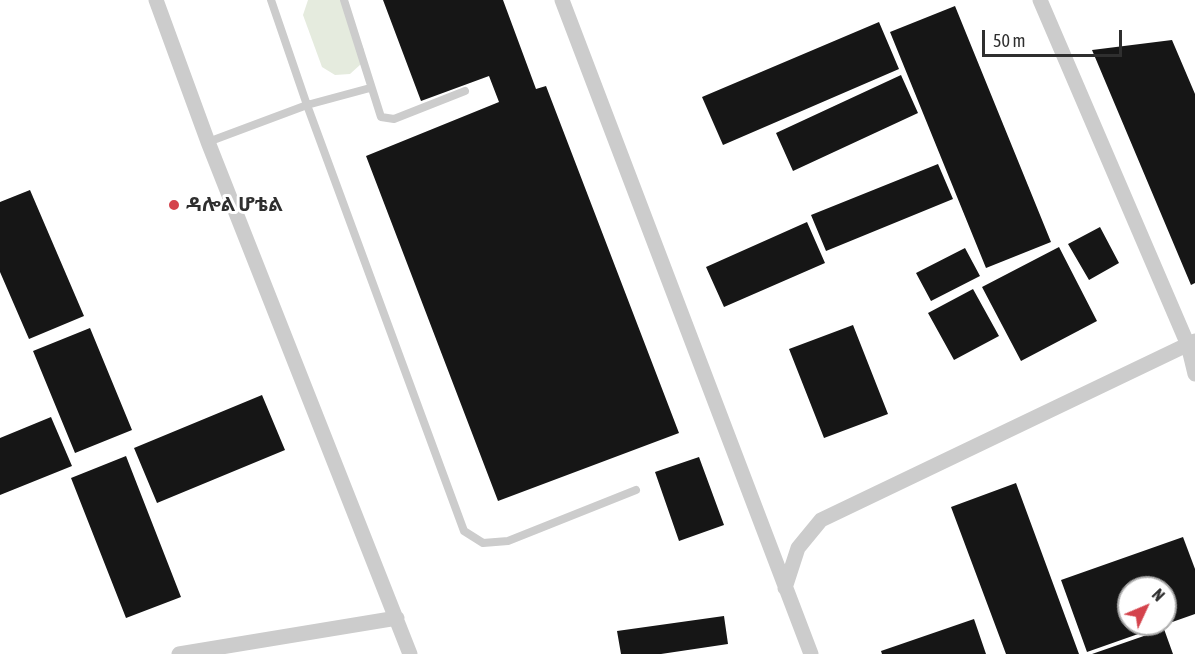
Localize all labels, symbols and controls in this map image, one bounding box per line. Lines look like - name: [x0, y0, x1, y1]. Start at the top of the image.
- scale bar: [985, 18, 1124, 56]
- text: 50 m: [993, 30, 1025, 51]
- place label: ዳሎል ሆቴል: [186, 193, 283, 217]
- marker: ዳሎል ሆቴል: [167, 198, 181, 212]
- north arrow: [1117, 576, 1177, 636]
- text: N: [1149, 585, 1168, 605]

